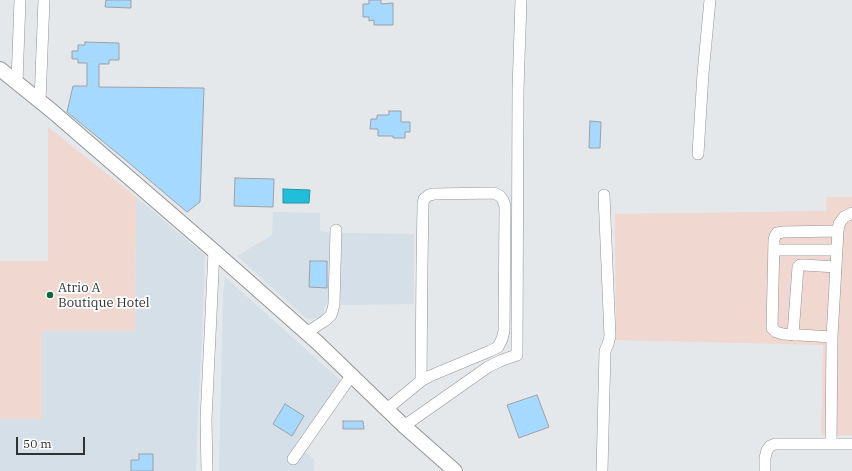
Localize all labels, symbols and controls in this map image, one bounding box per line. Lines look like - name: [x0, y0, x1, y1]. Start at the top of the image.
- place label: Atrio A Boutique Hotel: [58, 280, 150, 311]
- marker: Atrio A Boutique Hotel: [45, 290, 55, 300]
- scale bar: [18, 429, 87, 455]
- text: 50 m: [23, 436, 52, 451]

